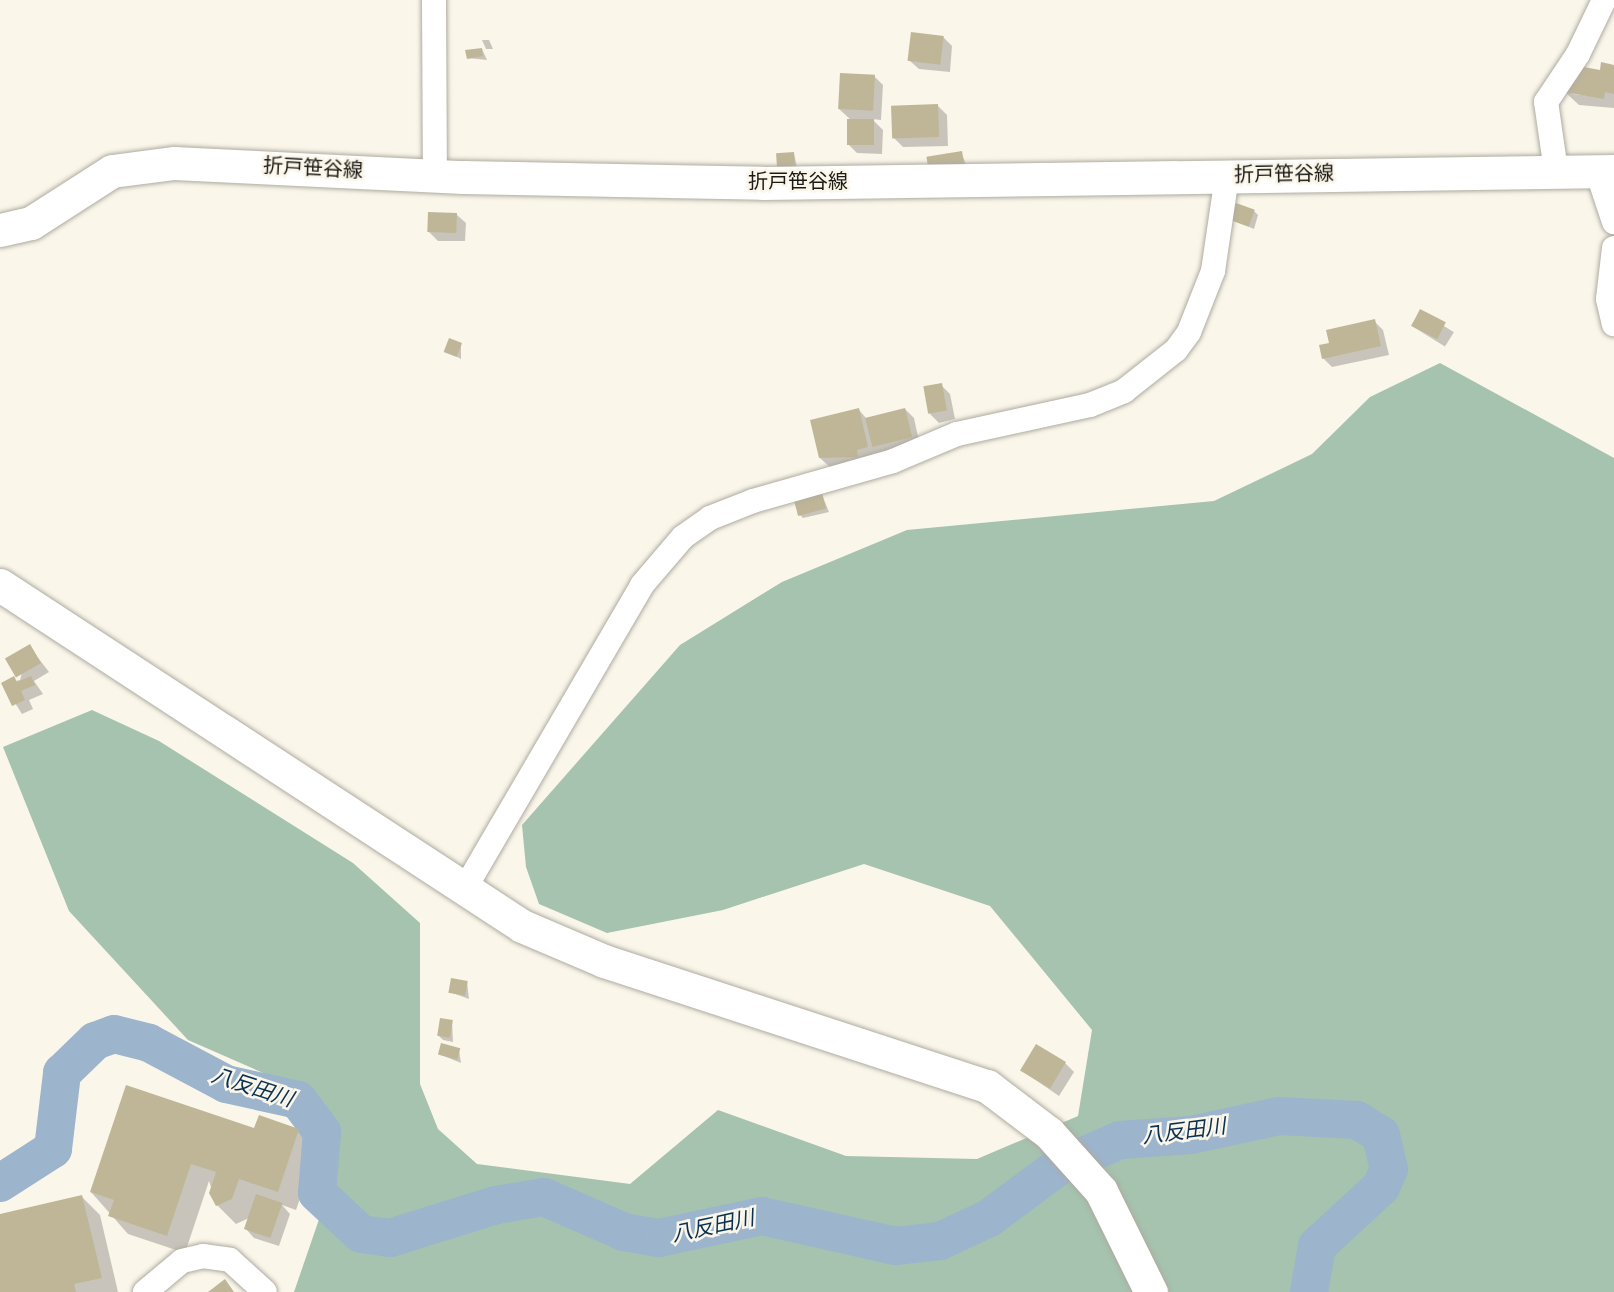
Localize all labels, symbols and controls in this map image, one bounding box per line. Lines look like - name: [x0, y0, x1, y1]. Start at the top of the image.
- street label: 折戸笹谷線: [262, 154, 364, 184]
- street label: 折戸笹谷線: [1234, 162, 1334, 188]
- street label: 折戸笹谷線: [748, 170, 848, 194]
- water label: 八反田川: [208, 1063, 296, 1113]
- water label: 八反田川: [1141, 1114, 1227, 1150]
- water label: 八反田川: [669, 1206, 757, 1248]

